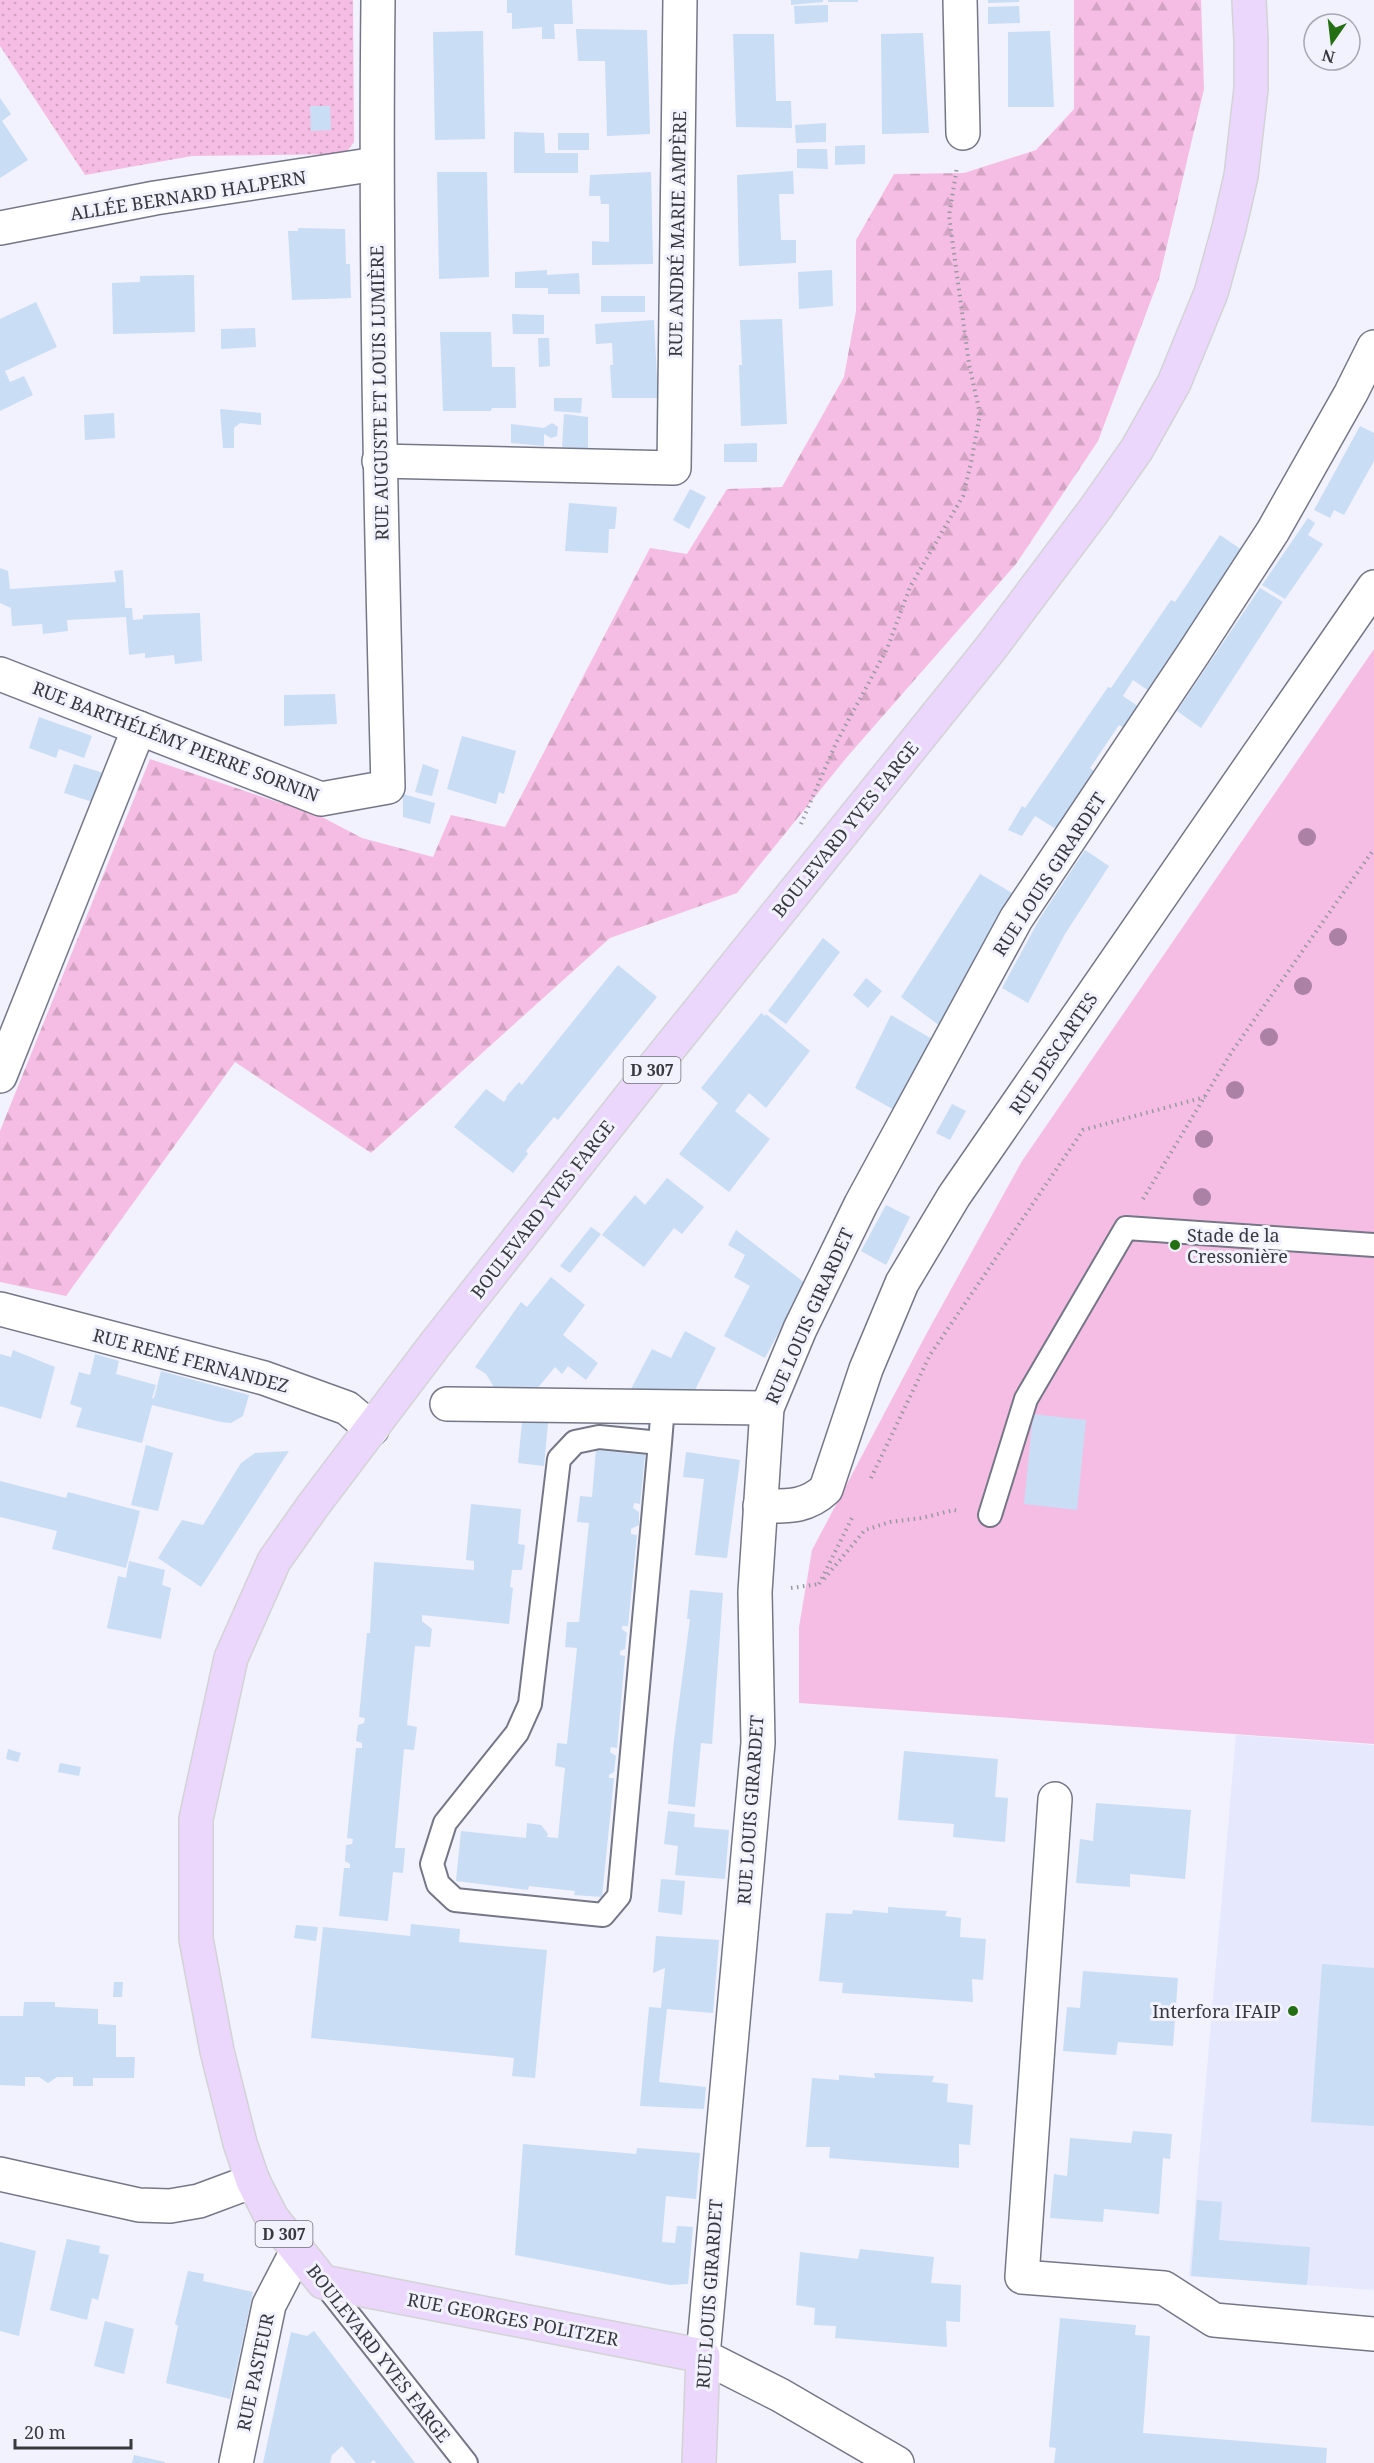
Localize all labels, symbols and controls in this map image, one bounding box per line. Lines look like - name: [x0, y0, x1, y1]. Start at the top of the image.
- north arrow: [1302, 12, 1362, 72]
- text: N: [1319, 44, 1337, 69]
- street label: RUE ANDRÉ MARIE AMPÈRE: [663, 111, 691, 357]
- street label: ALLÉE BERNARD HALPERN: [68, 164, 308, 226]
- street label: RUE AUGUSTE ET LOUIS LUMIÈRE: [364, 245, 394, 541]
- street label: RUE BARTHÉLÉMY PIERRE SORNIN: [29, 675, 323, 807]
- street label: BOULEVARD YVES FARGE: [767, 736, 923, 922]
- street label: RUE LOUIS GIRARDET: [987, 788, 1111, 960]
- street label: RUE DESCARTES: [1003, 988, 1103, 1118]
- road number: D 307: [624, 1057, 680, 1083]
- street label: BOULEVARD YVES FARGE: [465, 1115, 619, 1303]
- place label: Stade de la Cressonière: [1187, 1223, 1288, 1268]
- street label: RUE LOUIS GIRARDET: [759, 1224, 859, 1408]
- marker: Stade de la Cressonière: [1168, 1238, 1182, 1252]
- street label: RUE RENÉ FERNANDEZ: [90, 1322, 292, 1398]
- street label: RUE LOUIS GIRARDET: [731, 1714, 769, 1906]
- place label: Interfora IFAIP: [1152, 1999, 1281, 2023]
- marker: Interfora IFAIP: [1286, 2004, 1300, 2018]
- street label: RUE LOUIS GIRARDET: [690, 2198, 728, 2390]
- road number: D 307: [256, 2221, 312, 2247]
- street label: BOULEVARD YVES FARGE: [302, 2259, 456, 2447]
- street label: RUE GEORGES POLITZER: [405, 2287, 621, 2351]
- street label: RUE PASTEUR: [231, 2311, 279, 2433]
- scale bar: [15, 2412, 130, 2450]
- text: 20 m: [24, 2420, 66, 2444]

